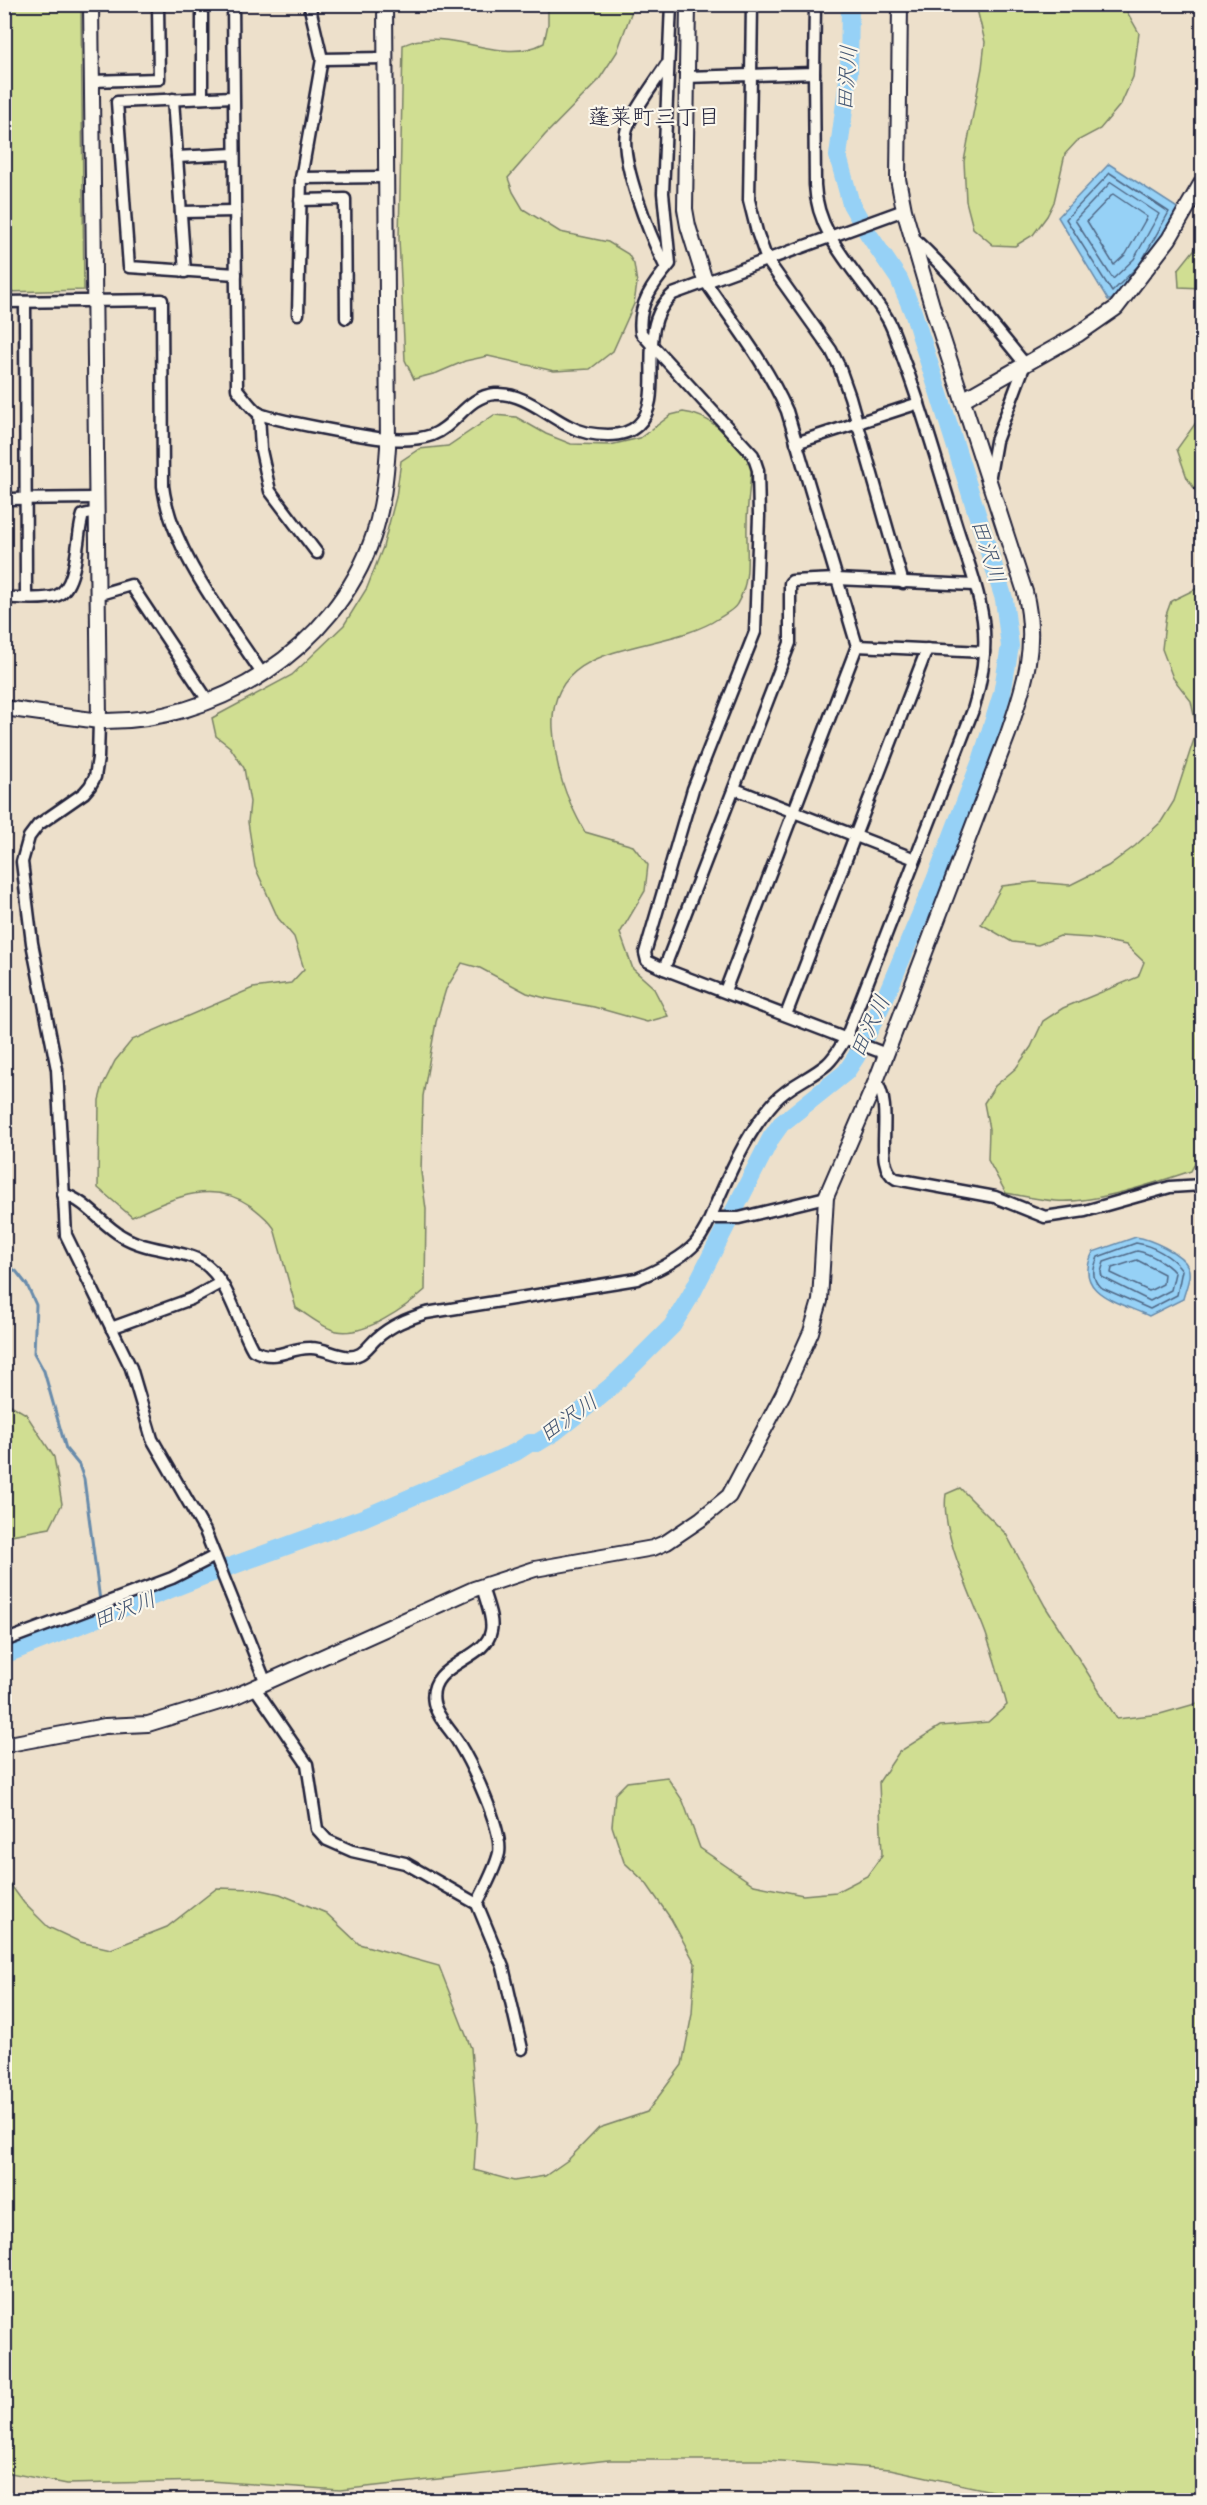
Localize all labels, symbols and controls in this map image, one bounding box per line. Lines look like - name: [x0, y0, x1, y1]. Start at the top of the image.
- water label: 田沢川: [831, 44, 863, 112]
- district label: 蓬莱町三丁目: [588, 103, 720, 131]
- water label: 田沢川: [965, 516, 1012, 587]
- water label: 田沢川: [843, 991, 897, 1062]
- water label: 田沢川: [534, 1387, 604, 1448]
- water label: 田沢川: [89, 1585, 160, 1635]

